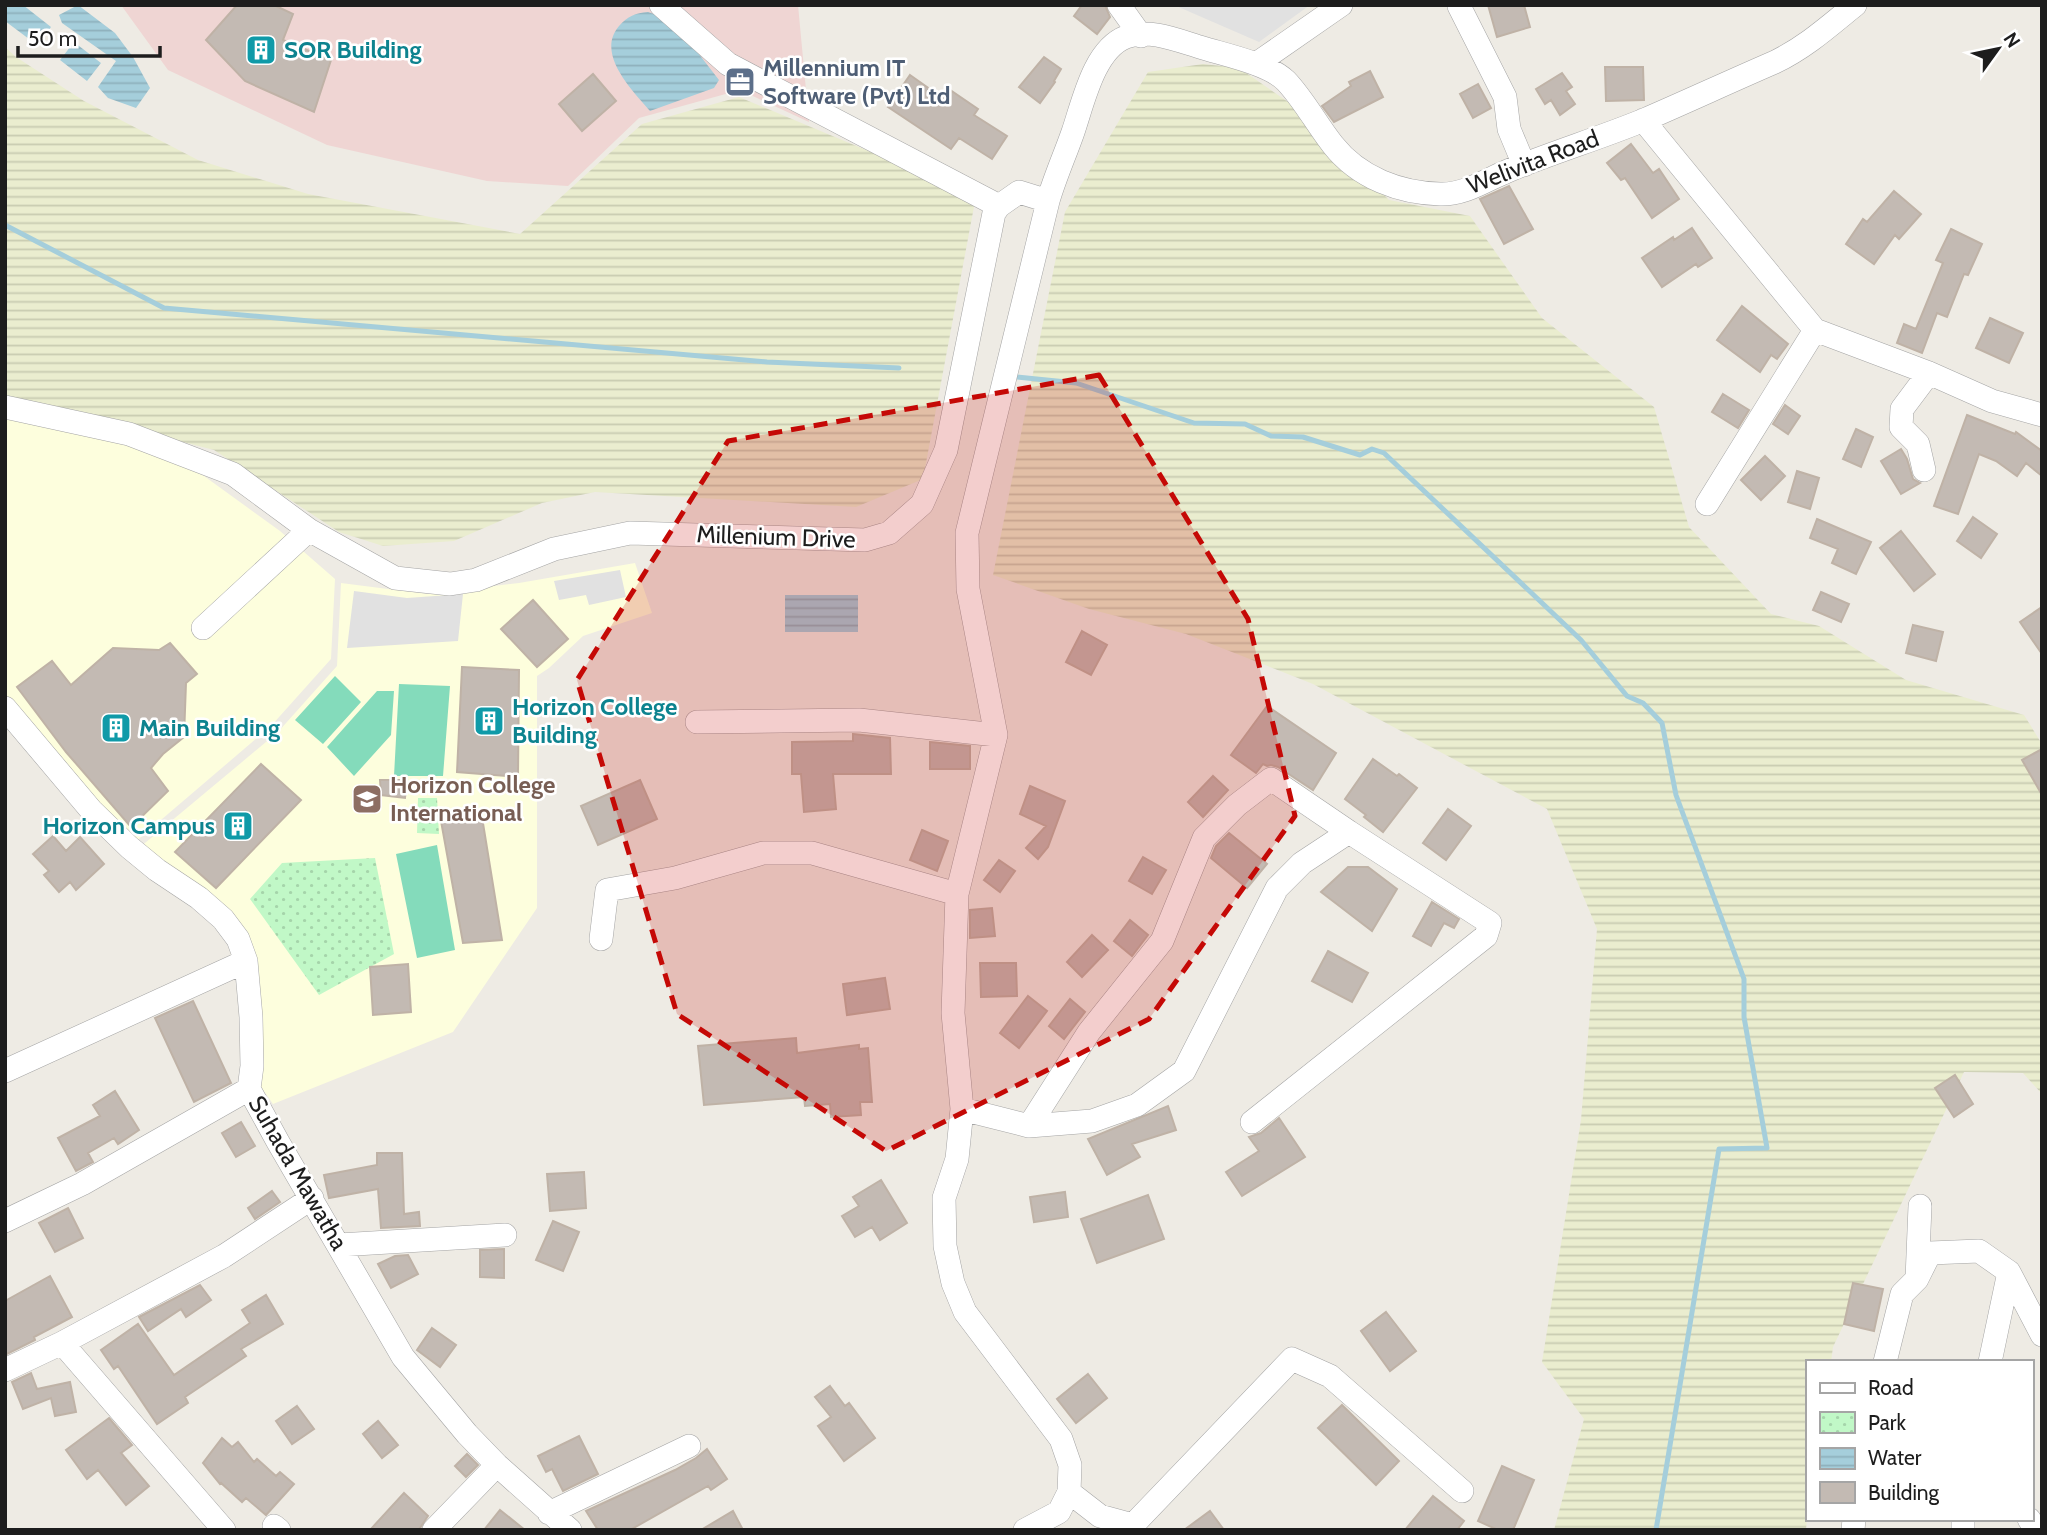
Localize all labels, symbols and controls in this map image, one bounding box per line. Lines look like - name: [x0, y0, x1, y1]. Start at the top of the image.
- scale bar: [18, 14, 159, 58]
- north arrow: [1963, 14, 2033, 84]
- text: 50 m: [28, 26, 77, 51]
- text: N: [1999, 28, 2025, 52]
- building icon: SOR Building: [244, 33, 278, 67]
- place label: SOR Building: [284, 35, 421, 64]
- place label: Millennium IT Software (Pvt) Ltd: [763, 53, 951, 110]
- office icon: Millennium IT Software (Pvt) Ltd: [723, 65, 757, 99]
- street label: Welivita Road: [1463, 123, 1603, 200]
- street label: Millenium Drive: [696, 519, 856, 554]
- place label: Horizon College Building: [512, 692, 677, 749]
- building icon: Horizon College Building: [472, 704, 506, 738]
- building icon: Main Building: [99, 711, 133, 745]
- place label: Main Building: [139, 713, 280, 742]
- place label: Horizon College International: [390, 770, 555, 827]
- school or university icon: Horizon College International: [350, 782, 384, 816]
- building icon: Horizon Campus: [221, 809, 255, 843]
- place label: Horizon Campus: [42, 811, 215, 840]
- street label: Suhada Mawatha: [243, 1091, 354, 1255]
- legend: [1806, 1360, 2033, 1521]
- text: Road: [1868, 1375, 1914, 1400]
- text: Park: [1868, 1410, 1906, 1435]
- text: Water: [1868, 1445, 1922, 1470]
- text: Building: [1868, 1480, 1940, 1505]

